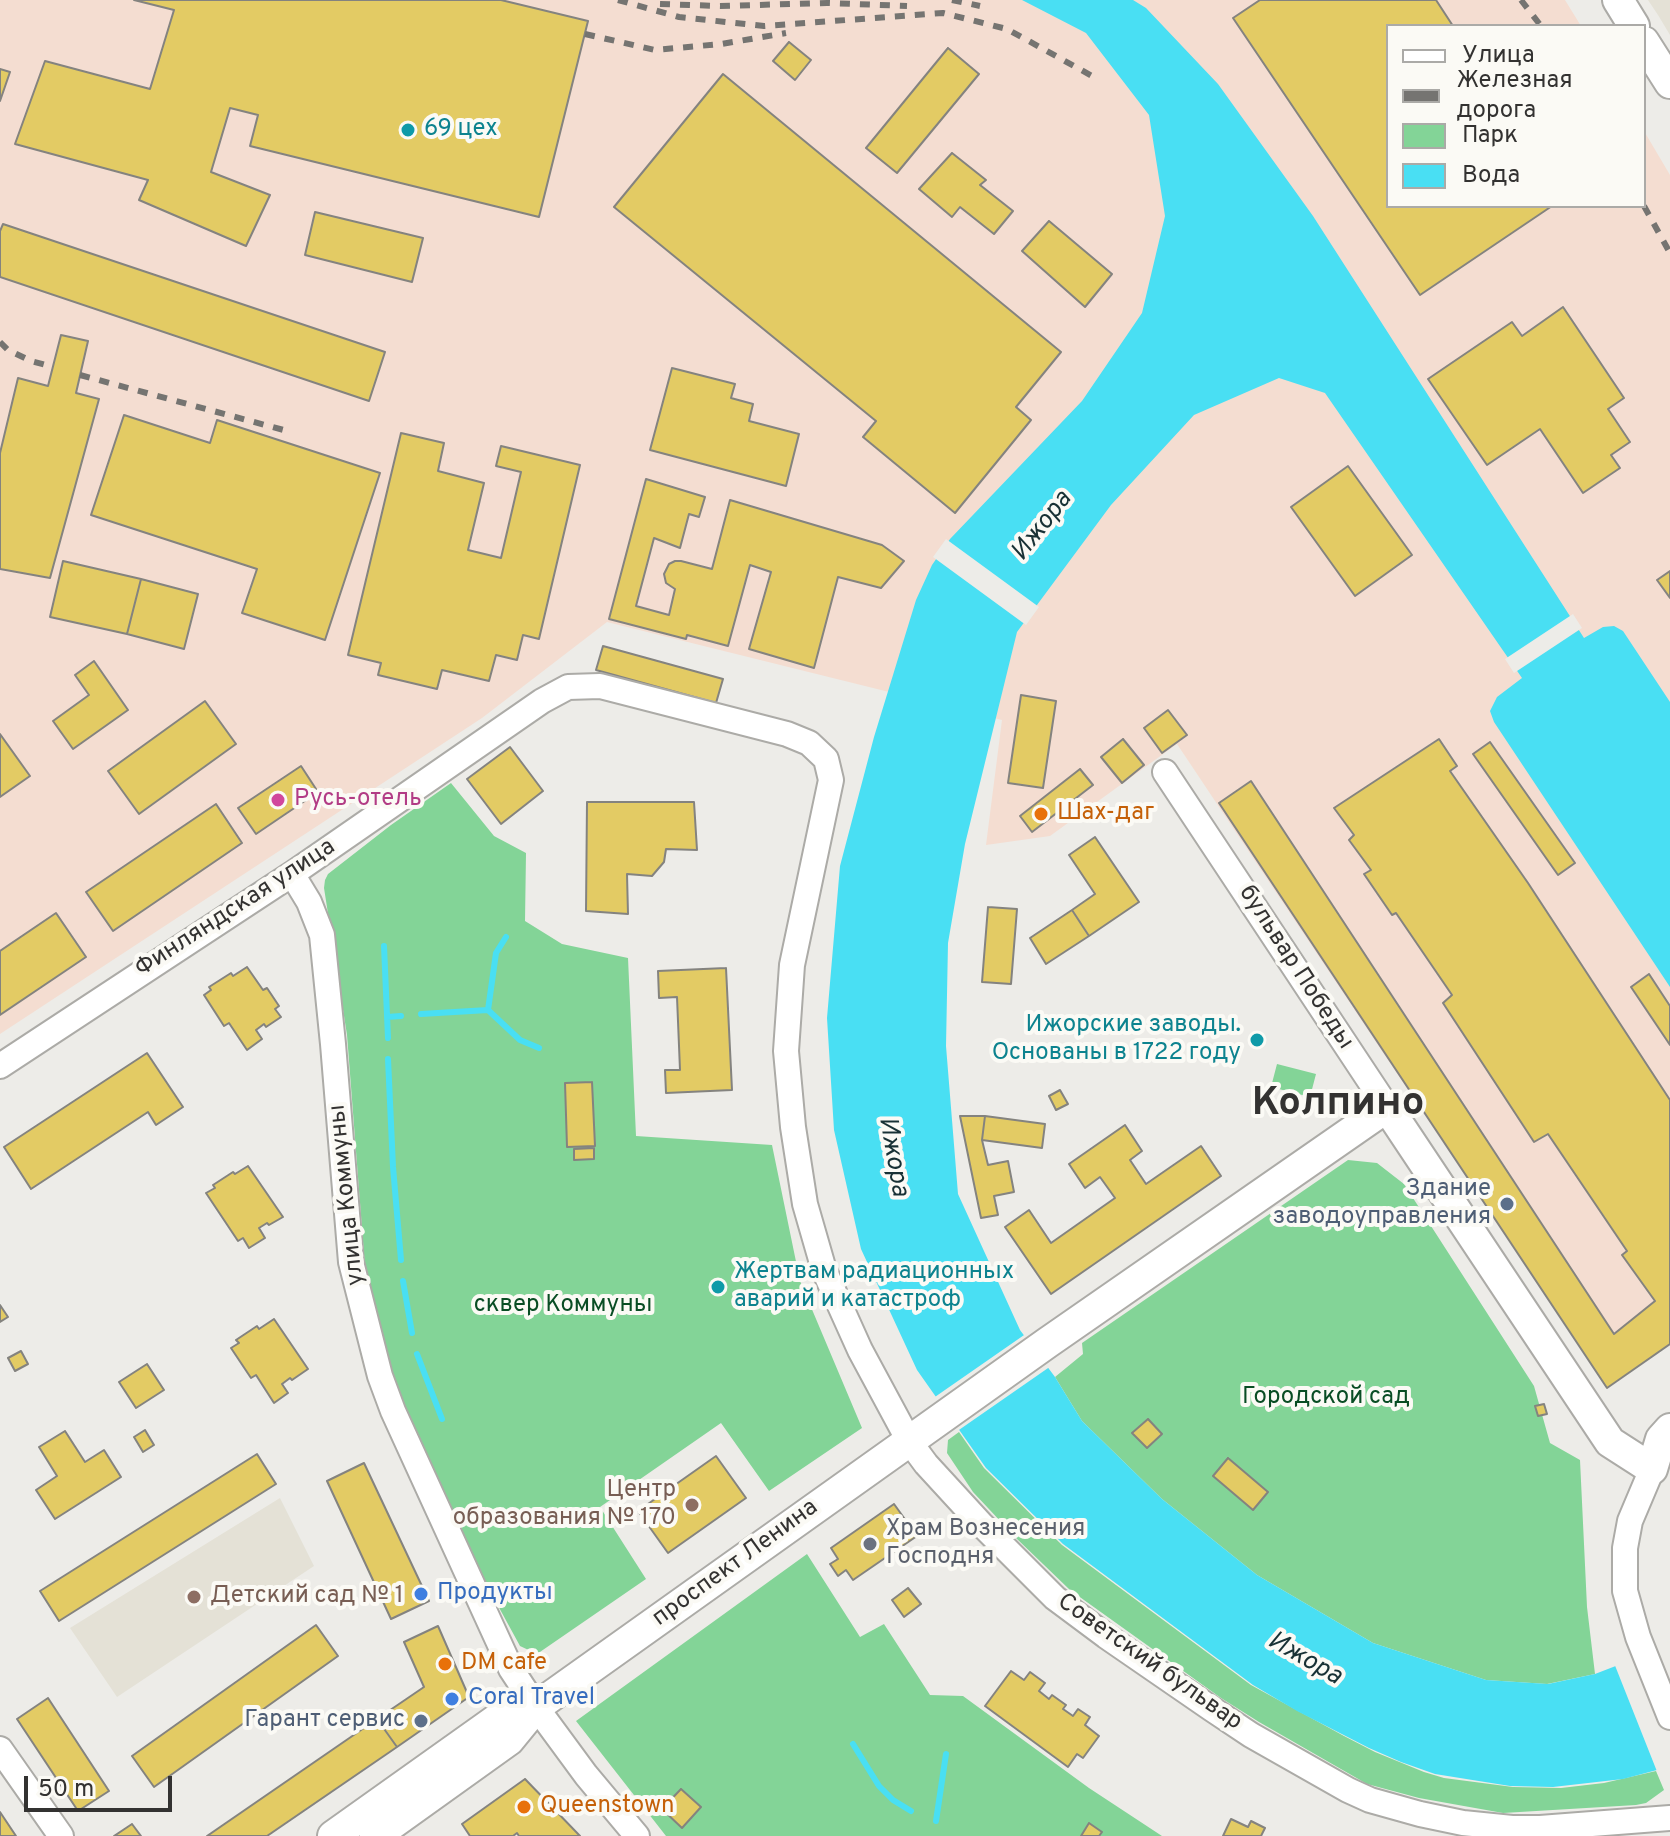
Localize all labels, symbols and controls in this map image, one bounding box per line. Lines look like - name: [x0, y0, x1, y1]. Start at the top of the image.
- legend: [1386, 24, 1646, 208]
- text: Улица: [1462, 41, 1535, 71]
- text: Железная дорога: [1456, 66, 1573, 126]
- place label: 69 цех: [424, 116, 498, 144]
- marker: 69 цех: [399, 121, 417, 139]
- text: Парк: [1462, 121, 1518, 151]
- text: Вода: [1462, 161, 1520, 191]
- water label: Ижора: [1006, 486, 1080, 568]
- place label: Русь-отель: [294, 786, 422, 814]
- marker: Русь-отель: [269, 791, 287, 809]
- place label: Шах-даг: [1057, 800, 1154, 828]
- marker: Шах-даг: [1032, 805, 1050, 823]
- street label: Финляндская улица: [131, 834, 341, 984]
- street label: бульвар Победы: [1231, 881, 1359, 1055]
- place label: Ижорские заводы. Основаны в 1722 году: [992, 1012, 1241, 1068]
- marker: Ижорские заводы. Основаны в 1722 году: [1248, 1031, 1266, 1049]
- district label: Колпино: [1252, 1082, 1424, 1130]
- street label: улица Коммуны: [324, 1103, 372, 1287]
- water label: Ижора: [870, 1115, 914, 1199]
- place label: Здание заводоуправления: [1272, 1176, 1491, 1232]
- marker: Здание заводоуправления: [1498, 1195, 1516, 1213]
- place label: Жертвам радиационных аварий и катастроф: [734, 1259, 1014, 1315]
- marker: Жертвам радиационных аварий и катастроф: [709, 1278, 727, 1296]
- park label: сквер Коммуны: [474, 1292, 652, 1320]
- park label: Городской сад: [1242, 1384, 1410, 1412]
- place label: Центр образования № 170: [453, 1477, 676, 1533]
- street label: проспект Ленина: [647, 1494, 825, 1634]
- marker: Центр образования № 170: [683, 1496, 701, 1514]
- place label: Храм Вознесения Господня: [886, 1516, 1085, 1572]
- marker: Храм Вознесения Господня: [861, 1535, 879, 1553]
- place label: Продукты: [437, 1580, 553, 1608]
- place label: Детский сад № 1: [210, 1583, 404, 1611]
- marker: Продукты: [412, 1585, 430, 1603]
- marker: Детский сад № 1: [185, 1588, 203, 1606]
- street label: Советский бульвар: [1051, 1588, 1247, 1738]
- water label: Ижора: [1261, 1626, 1347, 1694]
- place label: DM cafe: [461, 1650, 547, 1678]
- marker: DM cafe: [436, 1655, 454, 1673]
- place label: Coral Travel: [468, 1685, 595, 1713]
- marker: Coral Travel: [443, 1690, 461, 1708]
- place label: Гарант сервис: [244, 1707, 405, 1735]
- marker: Гарант сервис: [412, 1712, 430, 1730]
- scale bar: [28, 1760, 176, 1810]
- text: 50 m: [38, 1775, 94, 1805]
- place label: Queenstown: [540, 1793, 675, 1821]
- marker: Queenstown: [515, 1798, 533, 1816]

